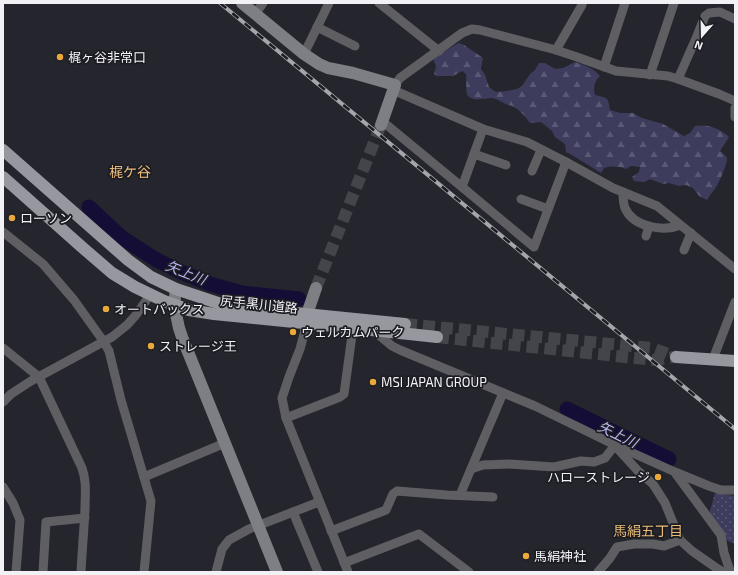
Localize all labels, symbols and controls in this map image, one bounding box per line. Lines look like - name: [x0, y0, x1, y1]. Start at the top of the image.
- north arrow: [682, 16, 722, 56]
- text: N: [692, 38, 704, 53]
- place label: 梶ヶ谷非常口: [68, 49, 146, 65]
- marker: 梶ヶ谷非常口: [55, 52, 65, 62]
- district label: 梶ケ谷: [109, 163, 151, 180]
- place label: ローソン: [20, 210, 72, 226]
- marker: ローソン: [7, 213, 17, 223]
- water label: 矢上川: [163, 256, 211, 288]
- street label: 尻手黒川道路: [219, 292, 299, 316]
- place label: オートバックス: [114, 301, 205, 317]
- marker: オートバックス: [101, 304, 111, 314]
- place label: ウェルカムパーク: [301, 324, 405, 340]
- marker: ウェルカムパーク: [288, 327, 298, 337]
- place label: ストレージ王: [159, 338, 237, 354]
- marker: ストレージ王: [146, 341, 156, 351]
- place label: MSI JAPAN GROUP: [381, 374, 487, 390]
- marker: MSI JAPAN GROUP: [368, 377, 378, 387]
- water label: 矢上川: [595, 417, 642, 452]
- place label: ハローストレージ: [547, 469, 650, 485]
- marker: ハローストレージ: [653, 472, 663, 482]
- district label: 馬絹五丁目: [613, 522, 683, 539]
- place label: 馬絹神社: [534, 548, 586, 564]
- marker: 馬絹神社: [521, 551, 531, 561]

